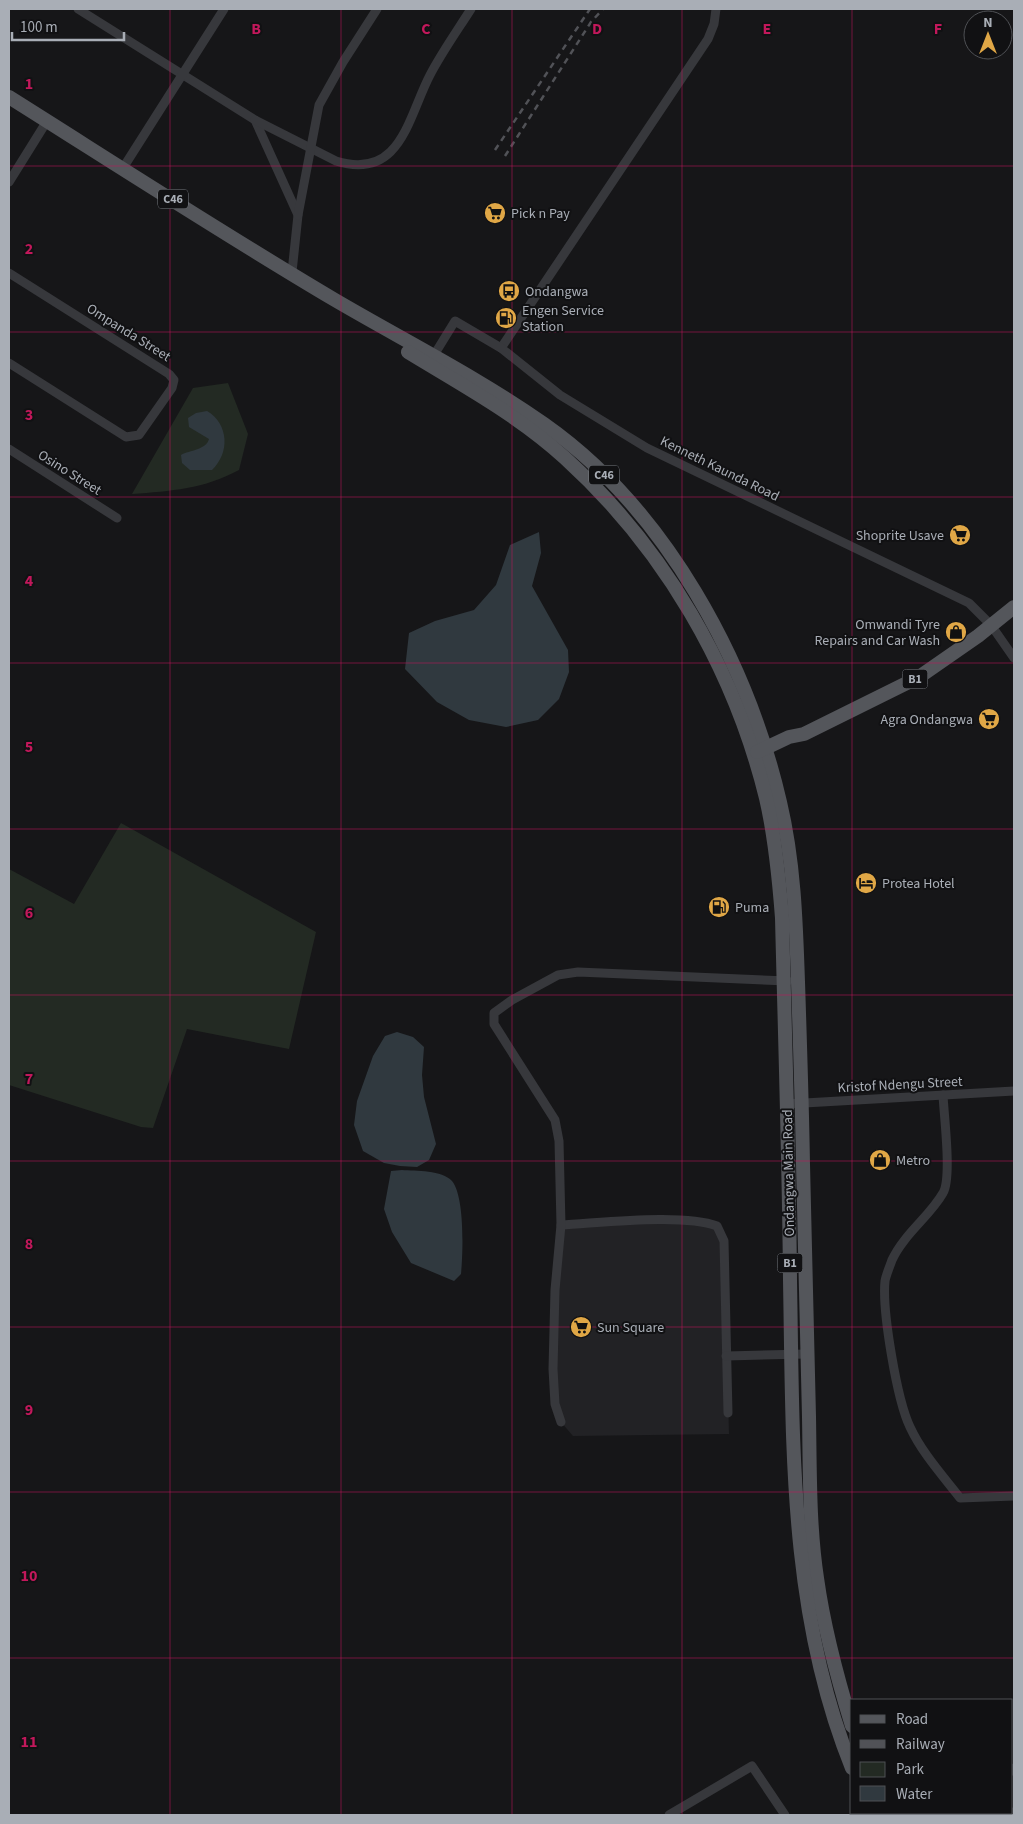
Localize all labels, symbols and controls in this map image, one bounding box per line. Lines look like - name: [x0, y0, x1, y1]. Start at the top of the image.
- scale bar: [12, 10, 125, 42]
- north arrow: [963, 10, 1013, 60]
- text: N: [983, 13, 993, 33]
- text: 100 m: [20, 17, 58, 38]
- text: B: [251, 18, 261, 40]
- text: C: [421, 18, 431, 40]
- text: D: [592, 18, 602, 40]
- text: E: [763, 18, 771, 40]
- text: F: [934, 18, 942, 40]
- text: 1: [25, 73, 33, 95]
- road number: C46: [158, 190, 188, 208]
- supermarket icon: Pick n Pay: [483, 201, 507, 225]
- place label: Pick n Pay: [511, 204, 570, 224]
- text: 2: [25, 238, 33, 260]
- bus stop icon: Ondangwa: [497, 279, 521, 303]
- place label: Ondangwa: [525, 282, 588, 302]
- street label: Ompanda Street: [83, 299, 175, 367]
- place label: Engen Service Station: [522, 301, 604, 337]
- fuel station icon: Engen Service Station: [494, 306, 518, 330]
- text: 3: [25, 404, 33, 426]
- street label: Kenneth Kaunda Road: [657, 431, 783, 506]
- street label: Osino Street: [34, 445, 105, 500]
- road number: C46: [589, 466, 619, 484]
- supermarket icon: Shoprite Usave: [948, 523, 972, 547]
- place label: Shoprite Usave: [856, 526, 944, 546]
- text: 4: [25, 570, 34, 592]
- place label: Omwandi Tyre Repairs and Car Wash: [814, 615, 940, 651]
- shop icon: Omwandi Tyre Repairs and Car Wash: [944, 620, 968, 644]
- road number: B1: [902, 670, 928, 689]
- supermarket icon: Agra Ondangwa: [977, 707, 1001, 731]
- place label: Agra Ondangwa: [881, 710, 973, 730]
- text: 5: [25, 736, 33, 758]
- hotel icon: Protea Hotel: [854, 871, 878, 895]
- place label: Protea Hotel: [882, 874, 955, 894]
- fuel station icon: Puma: [707, 895, 731, 919]
- place label: Puma: [735, 898, 769, 918]
- text: 6: [25, 902, 33, 924]
- text: 7: [25, 1068, 33, 1090]
- street label: Kristof Ndengu Street: [837, 1072, 963, 1098]
- street label: Ondangwa Main Road: [778, 1109, 800, 1237]
- shop icon: Metro: [868, 1148, 892, 1172]
- place label: Metro: [896, 1151, 930, 1171]
- text: 8: [25, 1233, 33, 1255]
- road number: B1: [778, 1254, 802, 1272]
- supermarket icon: Sun Square: [569, 1315, 593, 1339]
- place label: Sun Square: [597, 1318, 664, 1338]
- text: 9: [25, 1399, 33, 1421]
- text: 10: [21, 1565, 37, 1587]
- legend: [850, 1699, 1013, 1814]
- text: Road: [896, 1709, 928, 1730]
- text: 11: [21, 1731, 37, 1753]
- text: Railway: [896, 1734, 945, 1755]
- text: Park: [896, 1759, 925, 1780]
- text: Water: [896, 1784, 933, 1805]

